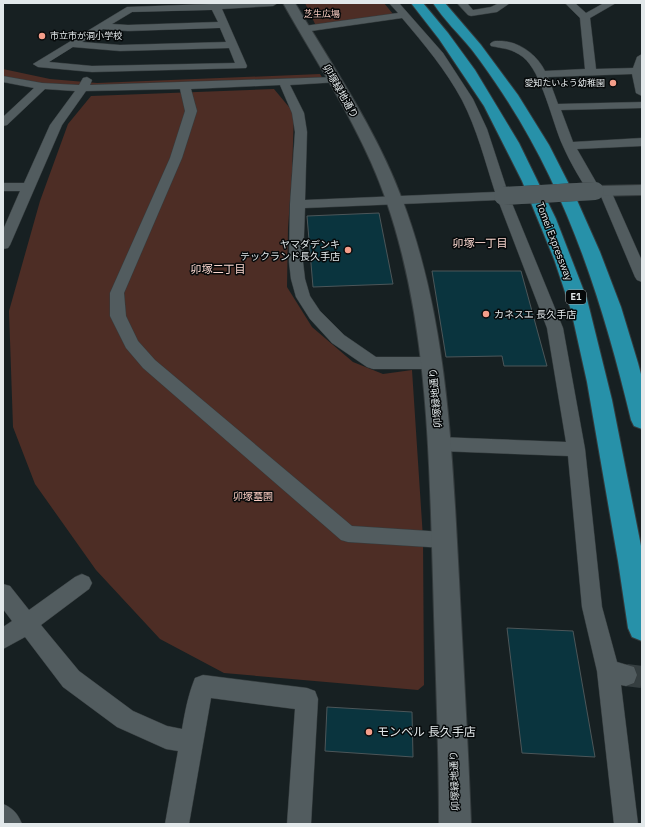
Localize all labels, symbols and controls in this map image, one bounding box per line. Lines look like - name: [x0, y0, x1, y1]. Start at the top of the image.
- park label: 芝生広場: [304, 8, 340, 19]
- place label: 市立市が洞小学校: [50, 30, 122, 41]
- marker: 市立市が洞小学校: [37, 31, 47, 41]
- street label: 卯塚緑地通り: [320, 62, 361, 120]
- place label: 愛知たいよう幼稚園: [524, 77, 605, 88]
- marker: 愛知たいよう幼稚園: [608, 78, 618, 88]
- street label: Tomei Expressway: [534, 200, 575, 282]
- district label: 卯塚一丁目: [453, 236, 508, 250]
- place label: ヤマダデンキ テックランド長久手店: [240, 238, 340, 263]
- marker: ヤマダデンキ テックランド長久手店: [343, 245, 353, 255]
- district label: 卯塚二丁目: [191, 262, 246, 276]
- road number: E1: [566, 290, 586, 304]
- place label: カネスエ 長久手店: [494, 308, 576, 321]
- marker: カネスエ 長久手店: [481, 309, 491, 319]
- street label: 卯塚緑地通り: [426, 368, 445, 428]
- park label: 卯塚墓園: [233, 490, 273, 503]
- place label: モンベル 長久手店: [377, 724, 476, 739]
- marker: モンベル 長久手店: [364, 727, 374, 737]
- street label: 卯塚緑地通り: [447, 751, 462, 811]

